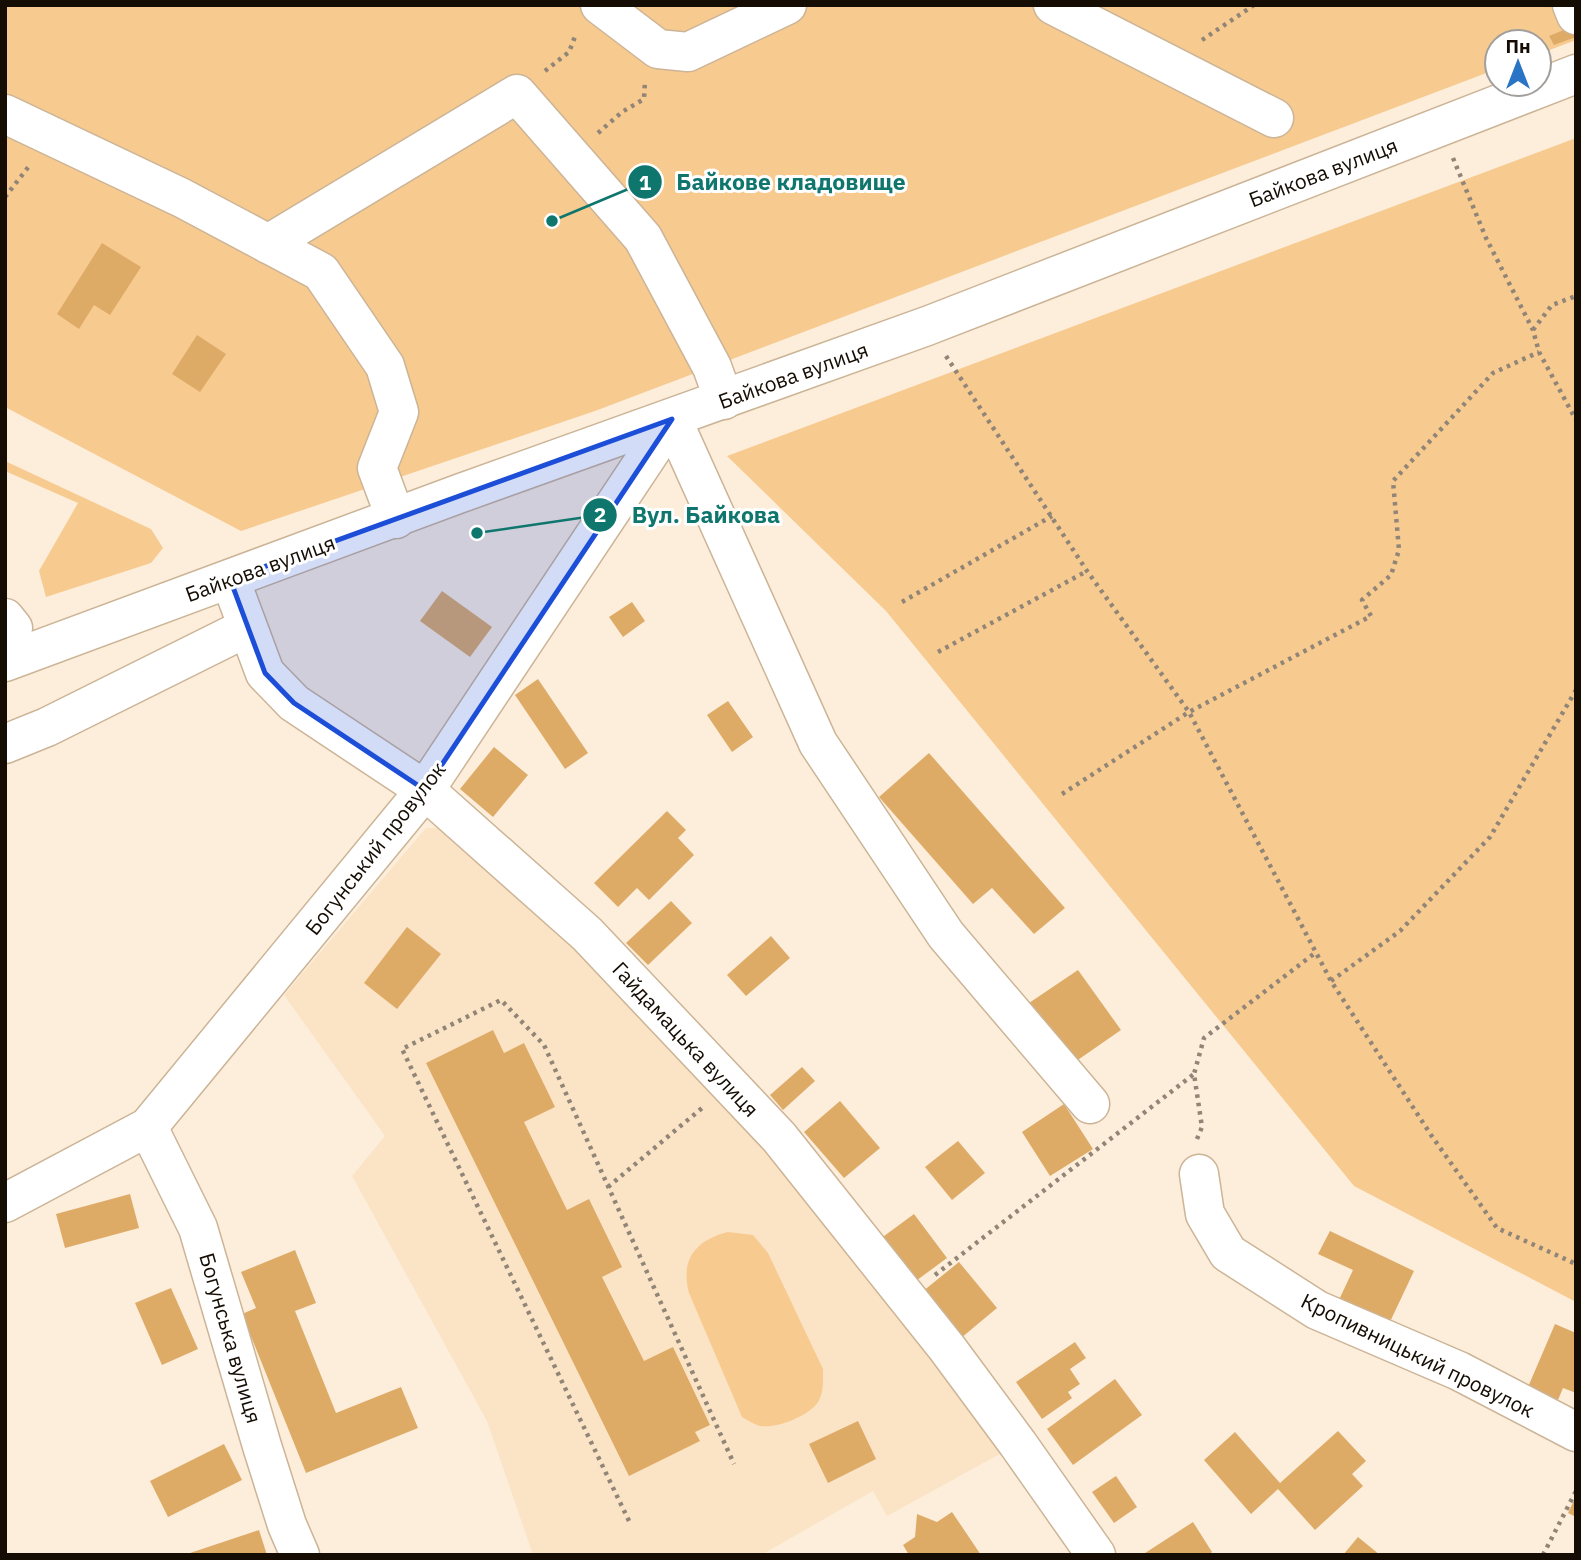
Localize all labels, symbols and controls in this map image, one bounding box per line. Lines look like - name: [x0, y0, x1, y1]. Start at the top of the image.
- north arrow: [1483, 28, 1553, 98]
- text: Пн: [1505, 34, 1531, 58]
- street label: Байкова вулиця: [1244, 131, 1402, 213]
- callout: Байкове кладовище: [628, 160, 920, 204]
- text: Байкове кладовище: [676, 166, 906, 196]
- text: 1: [639, 168, 652, 196]
- street label: Байкова вулиця: [714, 335, 872, 415]
- callout: Вул. Байкова: [583, 493, 794, 537]
- text: Вул. Байкова: [632, 499, 780, 529]
- text: 2: [594, 500, 606, 528]
- street label: Байкова вулиця: [181, 528, 339, 608]
- street label: Богунський провулок: [298, 756, 452, 940]
- street label: Гайдамацька вулиця: [607, 955, 765, 1123]
- street label: Богунська вулиця: [193, 1250, 269, 1426]
- street label: Кропивницький провулок: [1297, 1286, 1539, 1424]

